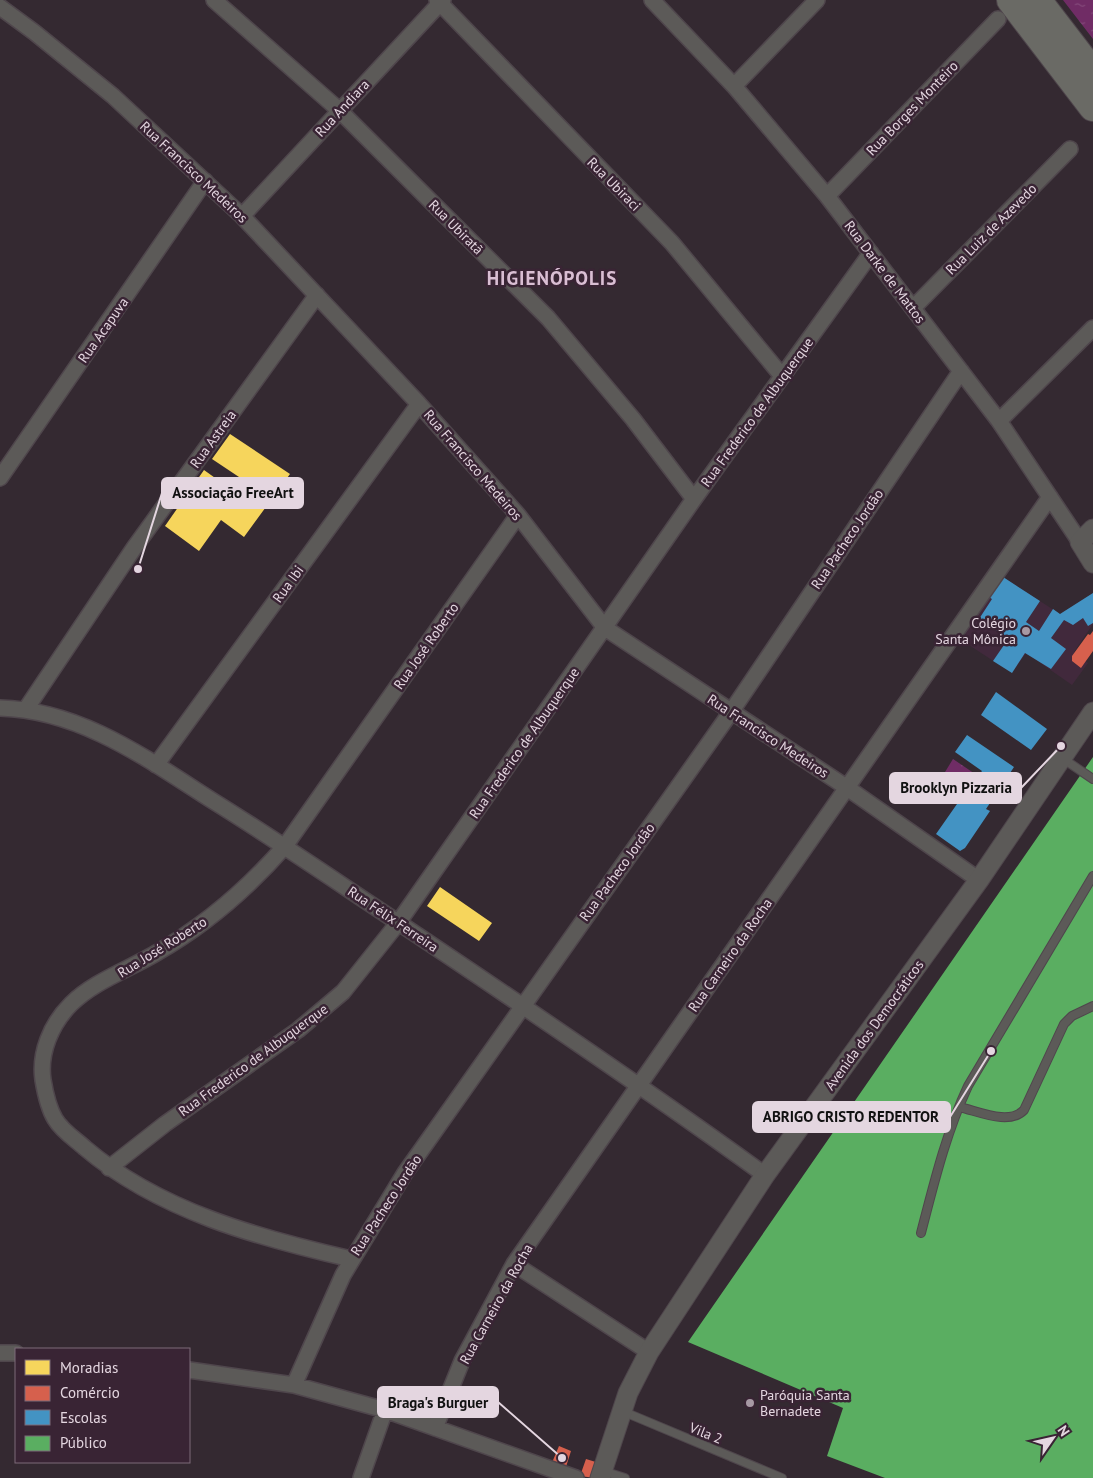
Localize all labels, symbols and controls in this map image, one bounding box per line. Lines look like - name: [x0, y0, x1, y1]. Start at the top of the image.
- street label: Rua Borges Monteiro: [862, 57, 962, 159]
- street label: Rua Andiara: [311, 76, 373, 140]
- street label: Rua Francisco Medeiros: [136, 117, 252, 227]
- street label: Rua Ubiraci: [583, 153, 645, 215]
- street label: Rua Luiz de Azevedo: [942, 180, 1040, 278]
- street label: Rua Ubiratã: [425, 196, 487, 258]
- street label: Rua Darke de Mattos: [841, 217, 930, 327]
- district label: HIGIENÓPOLIS: [487, 266, 617, 290]
- street label: Rua Acapuva: [74, 294, 132, 366]
- street label: Rua Frederico de Albuquerque: [697, 334, 817, 490]
- street label: Rua Astreia: [186, 406, 240, 472]
- street label: Rua Francisco Medeiros: [420, 406, 526, 524]
- callout: Associação FreeArt: [162, 478, 303, 508]
- text: Associação FreeArt: [172, 483, 295, 502]
- street label: Rua Pacheco Jordão: [807, 485, 887, 593]
- street label: Rua Ibi: [268, 562, 308, 606]
- street label: Rua José Roberto: [389, 599, 463, 693]
- place label: Colégio Santa Mônica: [935, 614, 1016, 648]
- marker: Colégio Santa Mônica: [1020, 625, 1032, 637]
- street label: Rua Frederico de Albuquerque: [465, 664, 583, 822]
- street label: Rua Francisco Medeiros: [704, 690, 832, 782]
- callout: Brooklyn Pizzaria: [890, 773, 1021, 803]
- text: Brooklyn Pizzaria: [900, 778, 1012, 797]
- street label: Rua Pacheco Jordão: [575, 819, 659, 925]
- street label: Rua Félix Ferreira: [344, 882, 442, 956]
- street label: Rua Carneiro da Rocha: [684, 895, 776, 1015]
- street label: Rua José Roberto: [114, 912, 210, 982]
- street label: Avenida dos Democráticos: [821, 956, 927, 1094]
- street label: Rua Frederico de Albuquerque: [175, 1000, 331, 1120]
- callout: ABRIGO CRISTO REDENTOR: [753, 1102, 950, 1132]
- text: ABRIGO CRISTO REDENTOR: [763, 1107, 939, 1126]
- street label: Rua Pacheco Jordão: [347, 1151, 425, 1259]
- street label: Rua Carneiro da Rocha: [455, 1241, 537, 1367]
- legend: [15, 1348, 190, 1463]
- text: Moradias: [60, 1358, 118, 1377]
- text: Comércio: [60, 1383, 120, 1402]
- place label: Paróquia Santa Bernadete: [760, 1386, 850, 1420]
- callout: Braga's Burguer: [378, 1387, 498, 1417]
- text: Braga's Burguer: [388, 1393, 489, 1412]
- marker: Paróquia Santa Bernadete: [744, 1397, 756, 1409]
- text: Escolas: [60, 1408, 107, 1427]
- north arrow: [1028, 1413, 1078, 1463]
- street label: Vila 2: [686, 1418, 725, 1448]
- text: N: [1054, 1422, 1074, 1440]
- text: Público: [60, 1433, 107, 1452]

